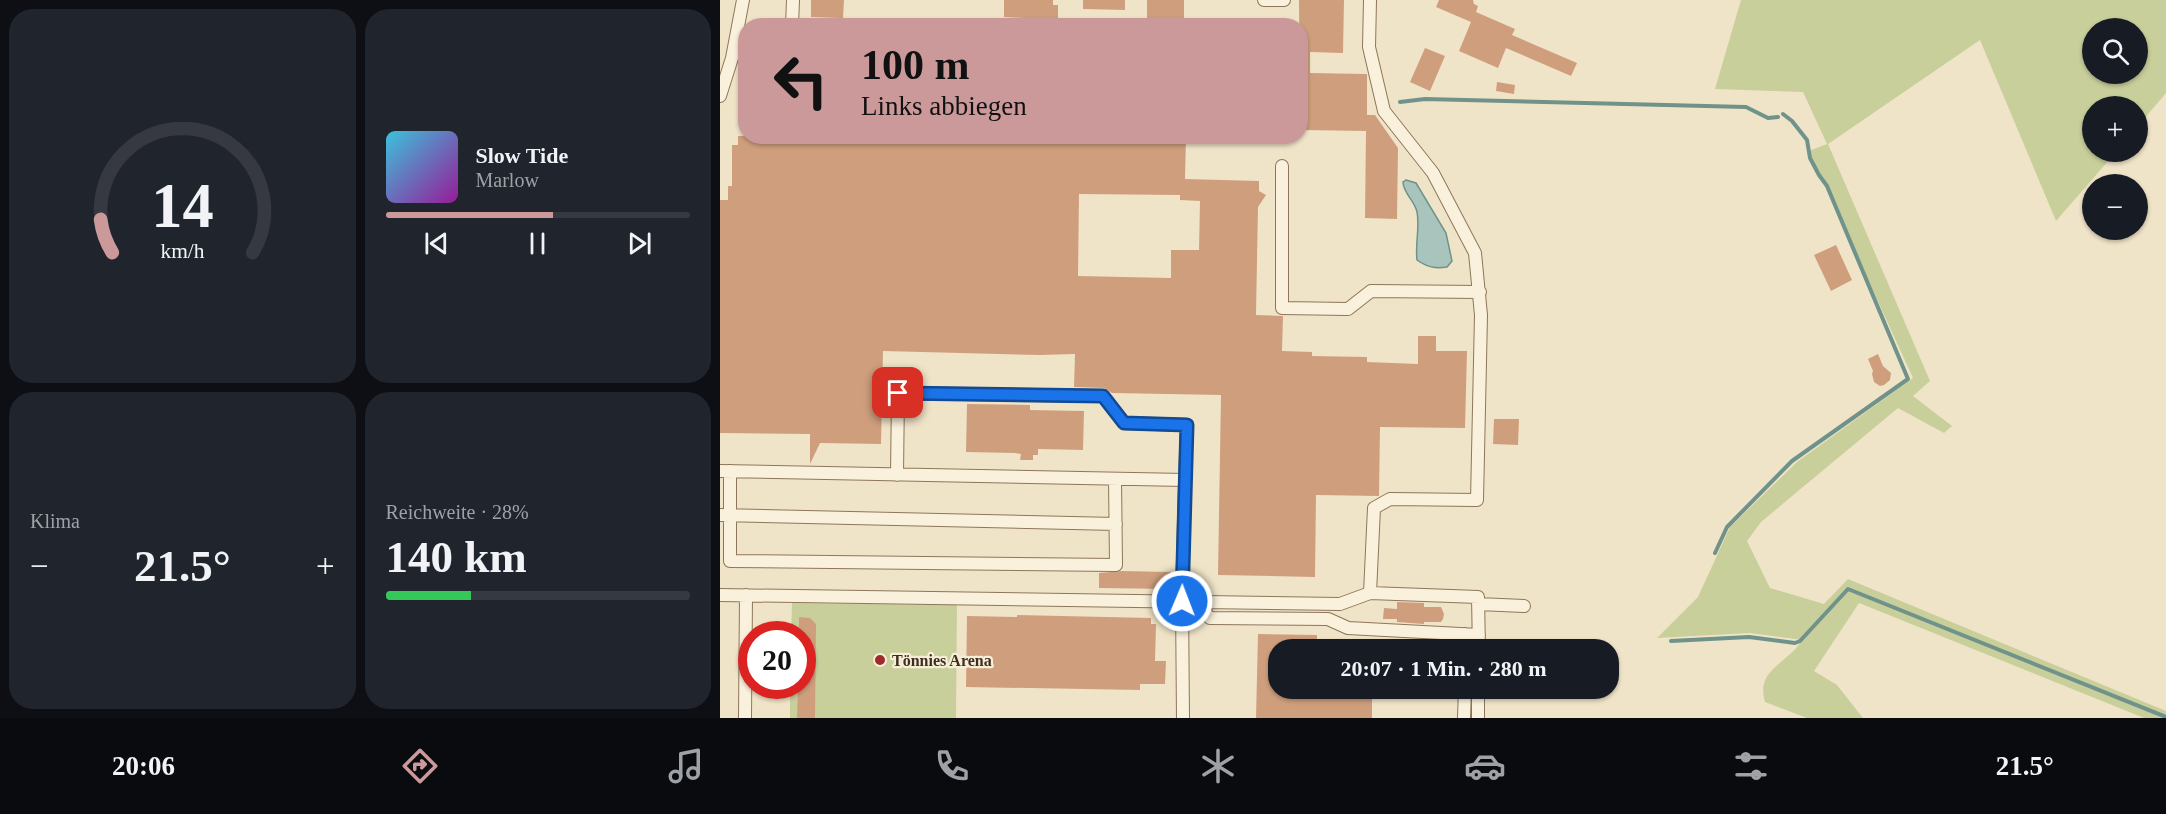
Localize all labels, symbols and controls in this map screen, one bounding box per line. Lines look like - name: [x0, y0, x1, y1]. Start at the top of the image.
- map controls: [2082, 18, 2148, 240]
- button: search: [2082, 18, 2148, 84]
- icon: left: [762, 42, 840, 120]
- text: 100 m: [861, 42, 970, 88]
- text: Links abbiegen: [861, 91, 1027, 121]
- button: +: [2082, 96, 2148, 162]
- text: Slow Tide: [476, 143, 568, 168]
- text: Marlow: [476, 169, 539, 191]
- text: 14: [151, 171, 213, 240]
- button: −: [2082, 174, 2148, 240]
- icon: previous: [420, 227, 453, 260]
- icon: pause: [521, 227, 554, 260]
- icon: next: [623, 227, 656, 260]
- text: km/h: [160, 239, 205, 263]
- pin: [872, 367, 923, 418]
- icon: arrive: [881, 376, 914, 409]
- text: Reichweite · 28%: [386, 501, 529, 523]
- text: Klima: [30, 510, 80, 532]
- text: 140 km: [386, 532, 527, 582]
- text: 21.5°: [134, 541, 231, 591]
- text: −: [30, 548, 49, 584]
- text: +: [316, 548, 335, 584]
- position arrow: [1150, 569, 1214, 633]
- speed limit sign: 20: [738, 621, 816, 699]
- place label: Tönnies Arena: [892, 652, 992, 669]
- marker: Tönnies Arena: [873, 653, 887, 667]
- text: 20:07 · 1 Min. · 280 m: [1341, 656, 1546, 681]
- icon: directions: [399, 745, 441, 787]
- icon: music: [665, 745, 707, 787]
- icon: phone: [931, 745, 973, 787]
- icon: climate: [1197, 745, 1239, 787]
- icon: car: [1464, 745, 1506, 787]
- icon: filters: [1730, 745, 1772, 787]
- text: 20:06: [112, 751, 175, 781]
- text: 21.5°: [1996, 751, 2054, 781]

